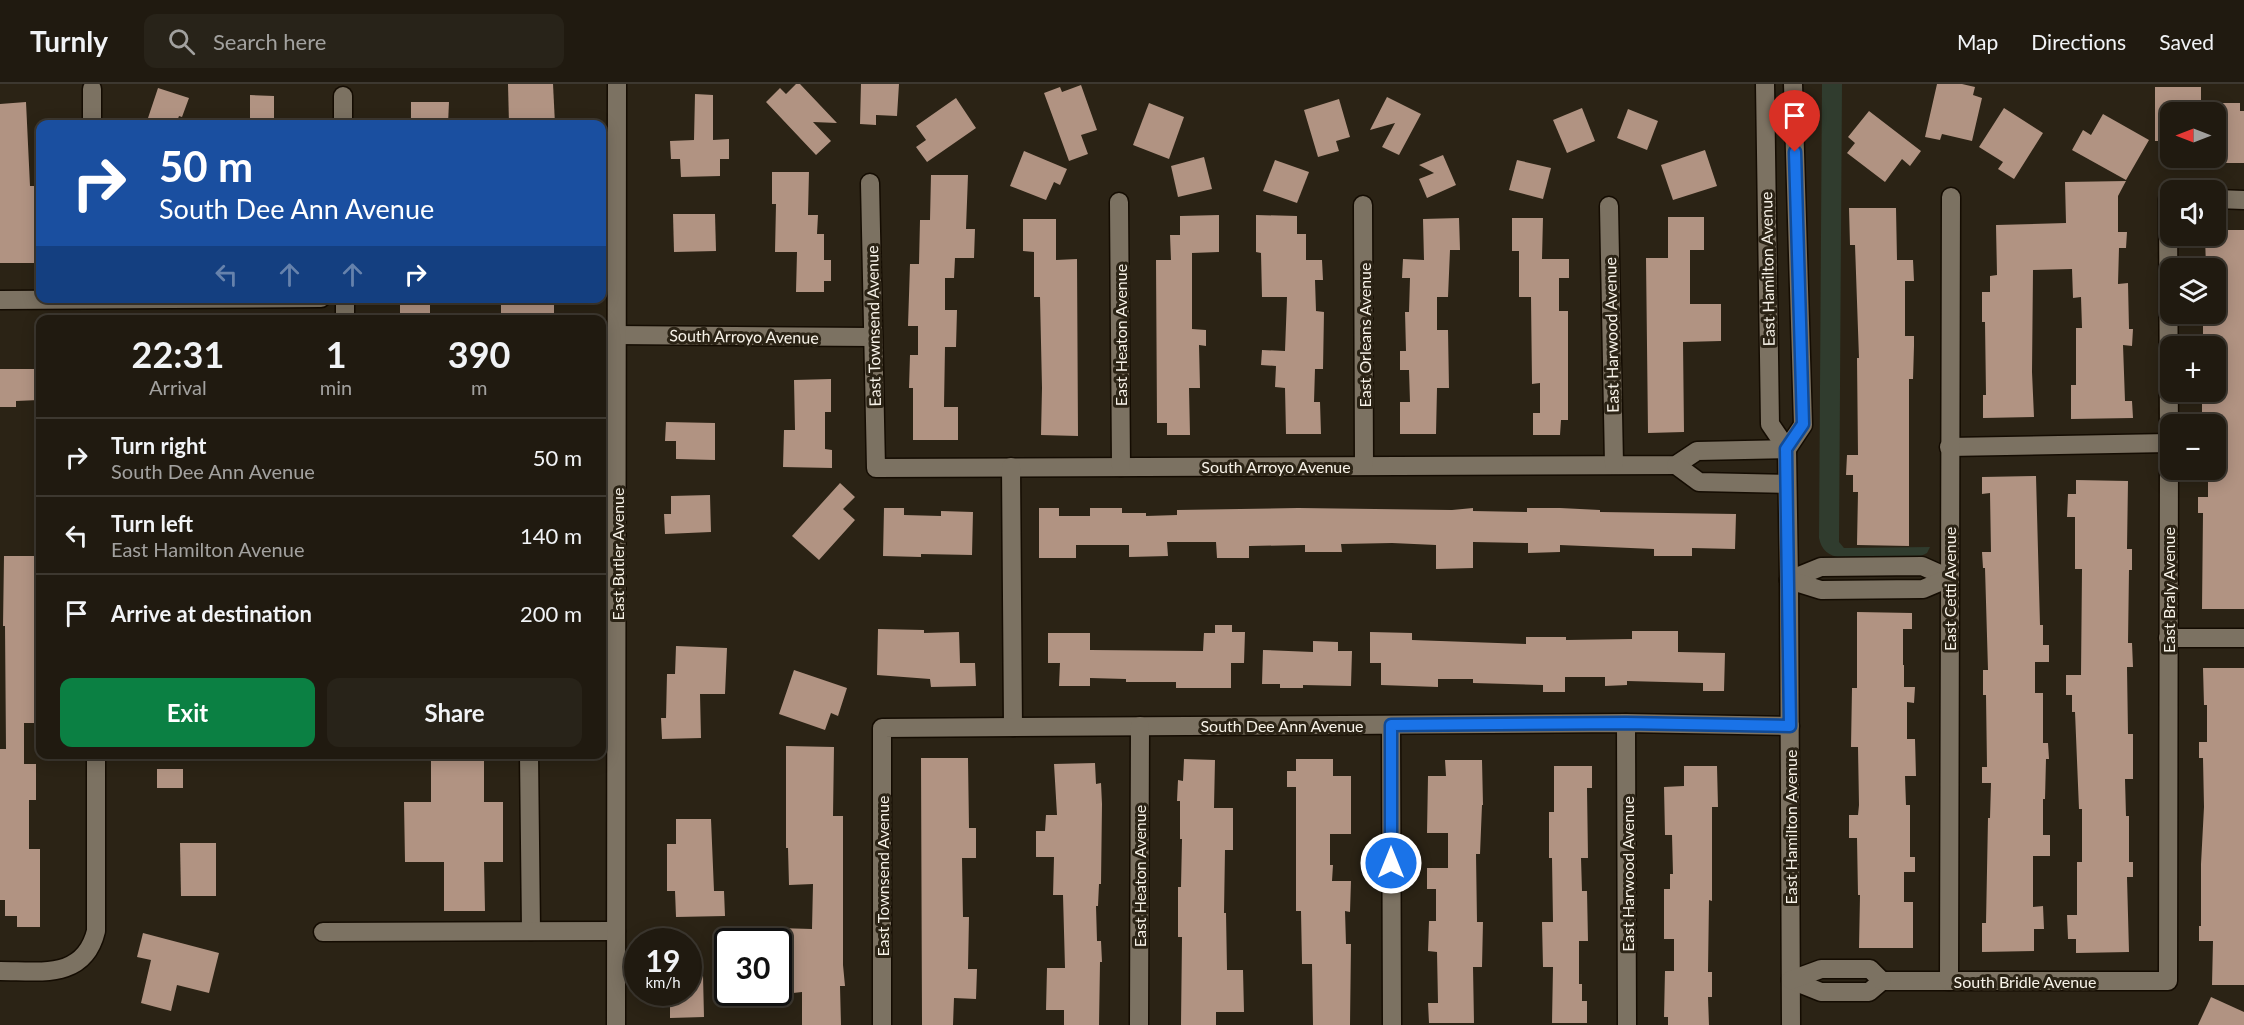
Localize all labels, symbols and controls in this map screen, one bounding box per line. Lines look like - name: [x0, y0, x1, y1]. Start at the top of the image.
- search box: [144, 14, 564, 68]
- text: Turnly: [30, 24, 108, 58]
- icon: search: [165, 25, 198, 58]
- text: Search here: [213, 28, 326, 55]
- text: Map: [1957, 29, 1998, 54]
- text: Directions: [2031, 29, 2126, 54]
- text: Saved: [2159, 29, 2214, 54]
- pin: [1769, 90, 1820, 152]
- icon: arrive: [1778, 99, 1811, 132]
- north arrow: [2160, 102, 2226, 168]
- map controls: [2160, 102, 2226, 480]
- text: 50 m: [159, 141, 253, 191]
- icon: right: [60, 144, 138, 222]
- button: sound: [2160, 180, 2226, 246]
- street label: East Hamilton Avenue: [1756, 191, 1778, 347]
- text: South Dee Ann Avenue: [159, 192, 434, 225]
- street label: East Townsend Avenue: [862, 245, 884, 407]
- street label: East Harwood Avenue: [1600, 257, 1622, 413]
- icon: left: [210, 258, 243, 291]
- icon: ahead: [273, 258, 306, 291]
- icon: ahead: [336, 258, 369, 291]
- icon: right: [399, 258, 432, 291]
- button: layers: [2160, 258, 2226, 324]
- street label: East Orleans Avenue: [1355, 263, 1374, 407]
- street label: East Heaton Avenue: [1111, 264, 1130, 406]
- street label: South Arroyo Avenue: [669, 325, 819, 347]
- text: 22:31: [132, 332, 224, 376]
- text: 1: [326, 332, 347, 376]
- text: 390: [448, 332, 510, 376]
- button: +: [2160, 336, 2226, 402]
- text: Arrival: [149, 375, 207, 399]
- text: min: [320, 375, 352, 399]
- text: m: [471, 375, 487, 399]
- button: −: [2160, 414, 2226, 480]
- text: Turn right: [111, 432, 206, 459]
- icon: right: [60, 441, 93, 474]
- text: 50 m: [533, 444, 582, 471]
- street label: South Arroyo Avenue: [1201, 457, 1351, 476]
- text: South Dee Ann Avenue: [111, 459, 315, 483]
- street label: East Butler Avenue: [608, 488, 627, 620]
- text: Turn left: [111, 510, 193, 537]
- icon: left: [60, 519, 93, 552]
- text: 140 m: [520, 522, 582, 549]
- street label: East Cetti Avenue: [1940, 527, 1959, 651]
- street label: East Braly Avenue: [2159, 527, 2178, 653]
- text: East Hamilton Avenue: [111, 537, 304, 561]
- icon: arrive: [60, 597, 93, 630]
- text: Arrive at destination: [111, 600, 312, 627]
- text: 200 m: [520, 600, 582, 627]
- button: Exit: [60, 678, 315, 747]
- button: Share: [327, 678, 582, 747]
- street label: South Dee Ann Avenue: [1200, 716, 1364, 735]
- street label: East Hamilton Avenue: [1781, 750, 1800, 904]
- street label: East Townsend Avenue: [873, 795, 892, 957]
- street label: East Harwood Avenue: [1618, 796, 1637, 952]
- street label: East Heaton Avenue: [1130, 805, 1149, 947]
- position arrow: [1359, 831, 1423, 895]
- speed limit sign: 30: [714, 928, 792, 1006]
- text: 19: [646, 942, 680, 978]
- street label: South Bridle Avenue: [1954, 972, 2096, 991]
- text: km/h: [645, 973, 681, 991]

